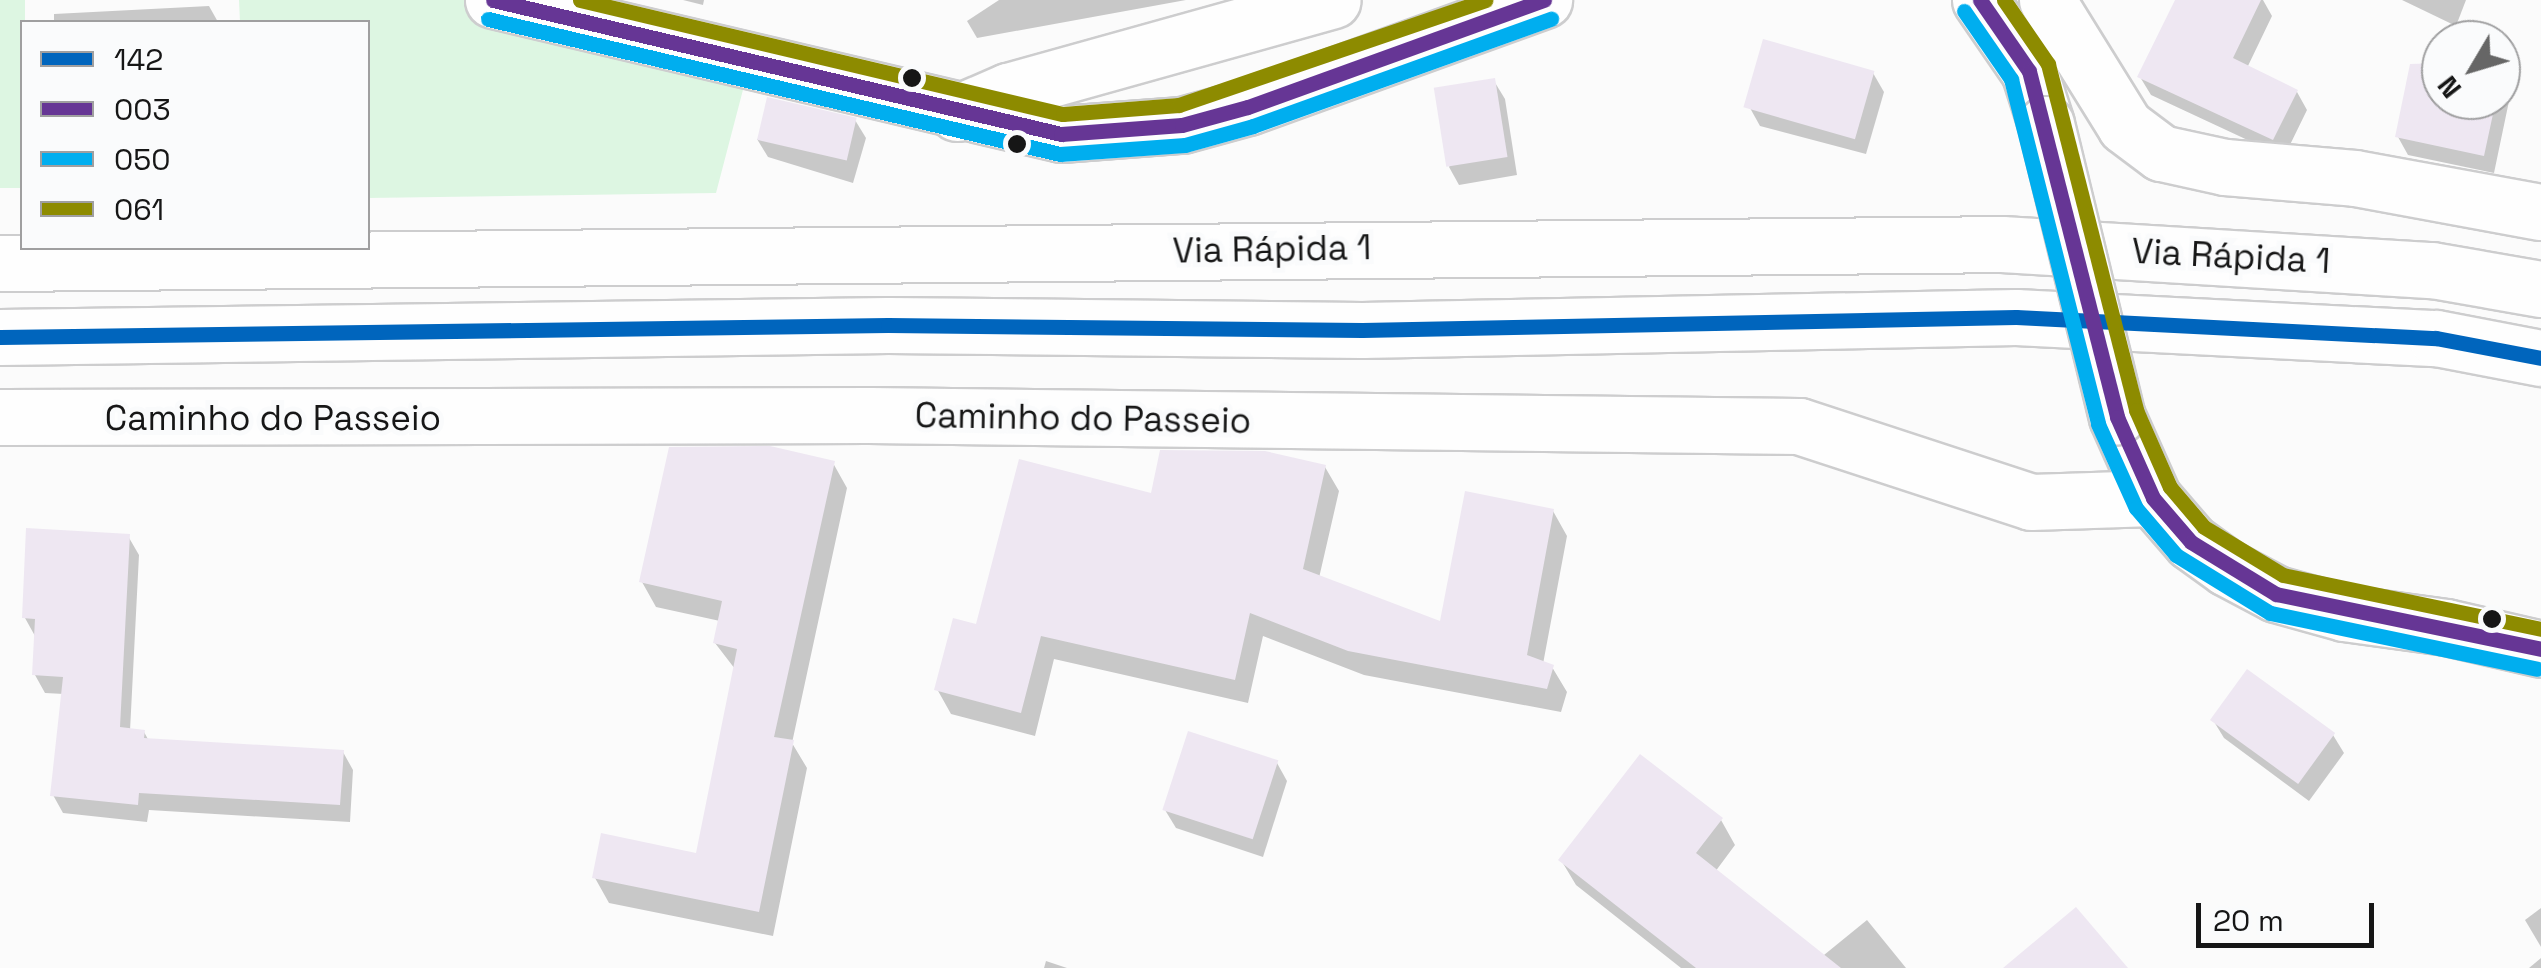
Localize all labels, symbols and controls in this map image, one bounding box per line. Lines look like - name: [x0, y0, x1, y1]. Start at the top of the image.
- legend: [20, 20, 370, 250]
- north arrow: [2421, 20, 2521, 120]
- text: 142: [114, 40, 163, 79]
- unlabelled marker: [902, 68, 922, 88]
- text: N: [2429, 69, 2469, 106]
- text: 003: [114, 90, 171, 129]
- unlabelled marker: [1007, 134, 1027, 154]
- text: 050: [114, 140, 170, 179]
- text: 061: [114, 190, 164, 229]
- street label: Via Rápida 1: [1172, 226, 1372, 272]
- street label: Via Rápida 1: [2131, 230, 2331, 282]
- street label: Caminho do Passeio: [914, 394, 1252, 442]
- street label: Caminho do Passeio: [105, 397, 441, 439]
- unlabelled marker: [2482, 609, 2502, 629]
- scale bar: [2201, 883, 2378, 945]
- text: 20 m: [2213, 901, 2284, 940]

